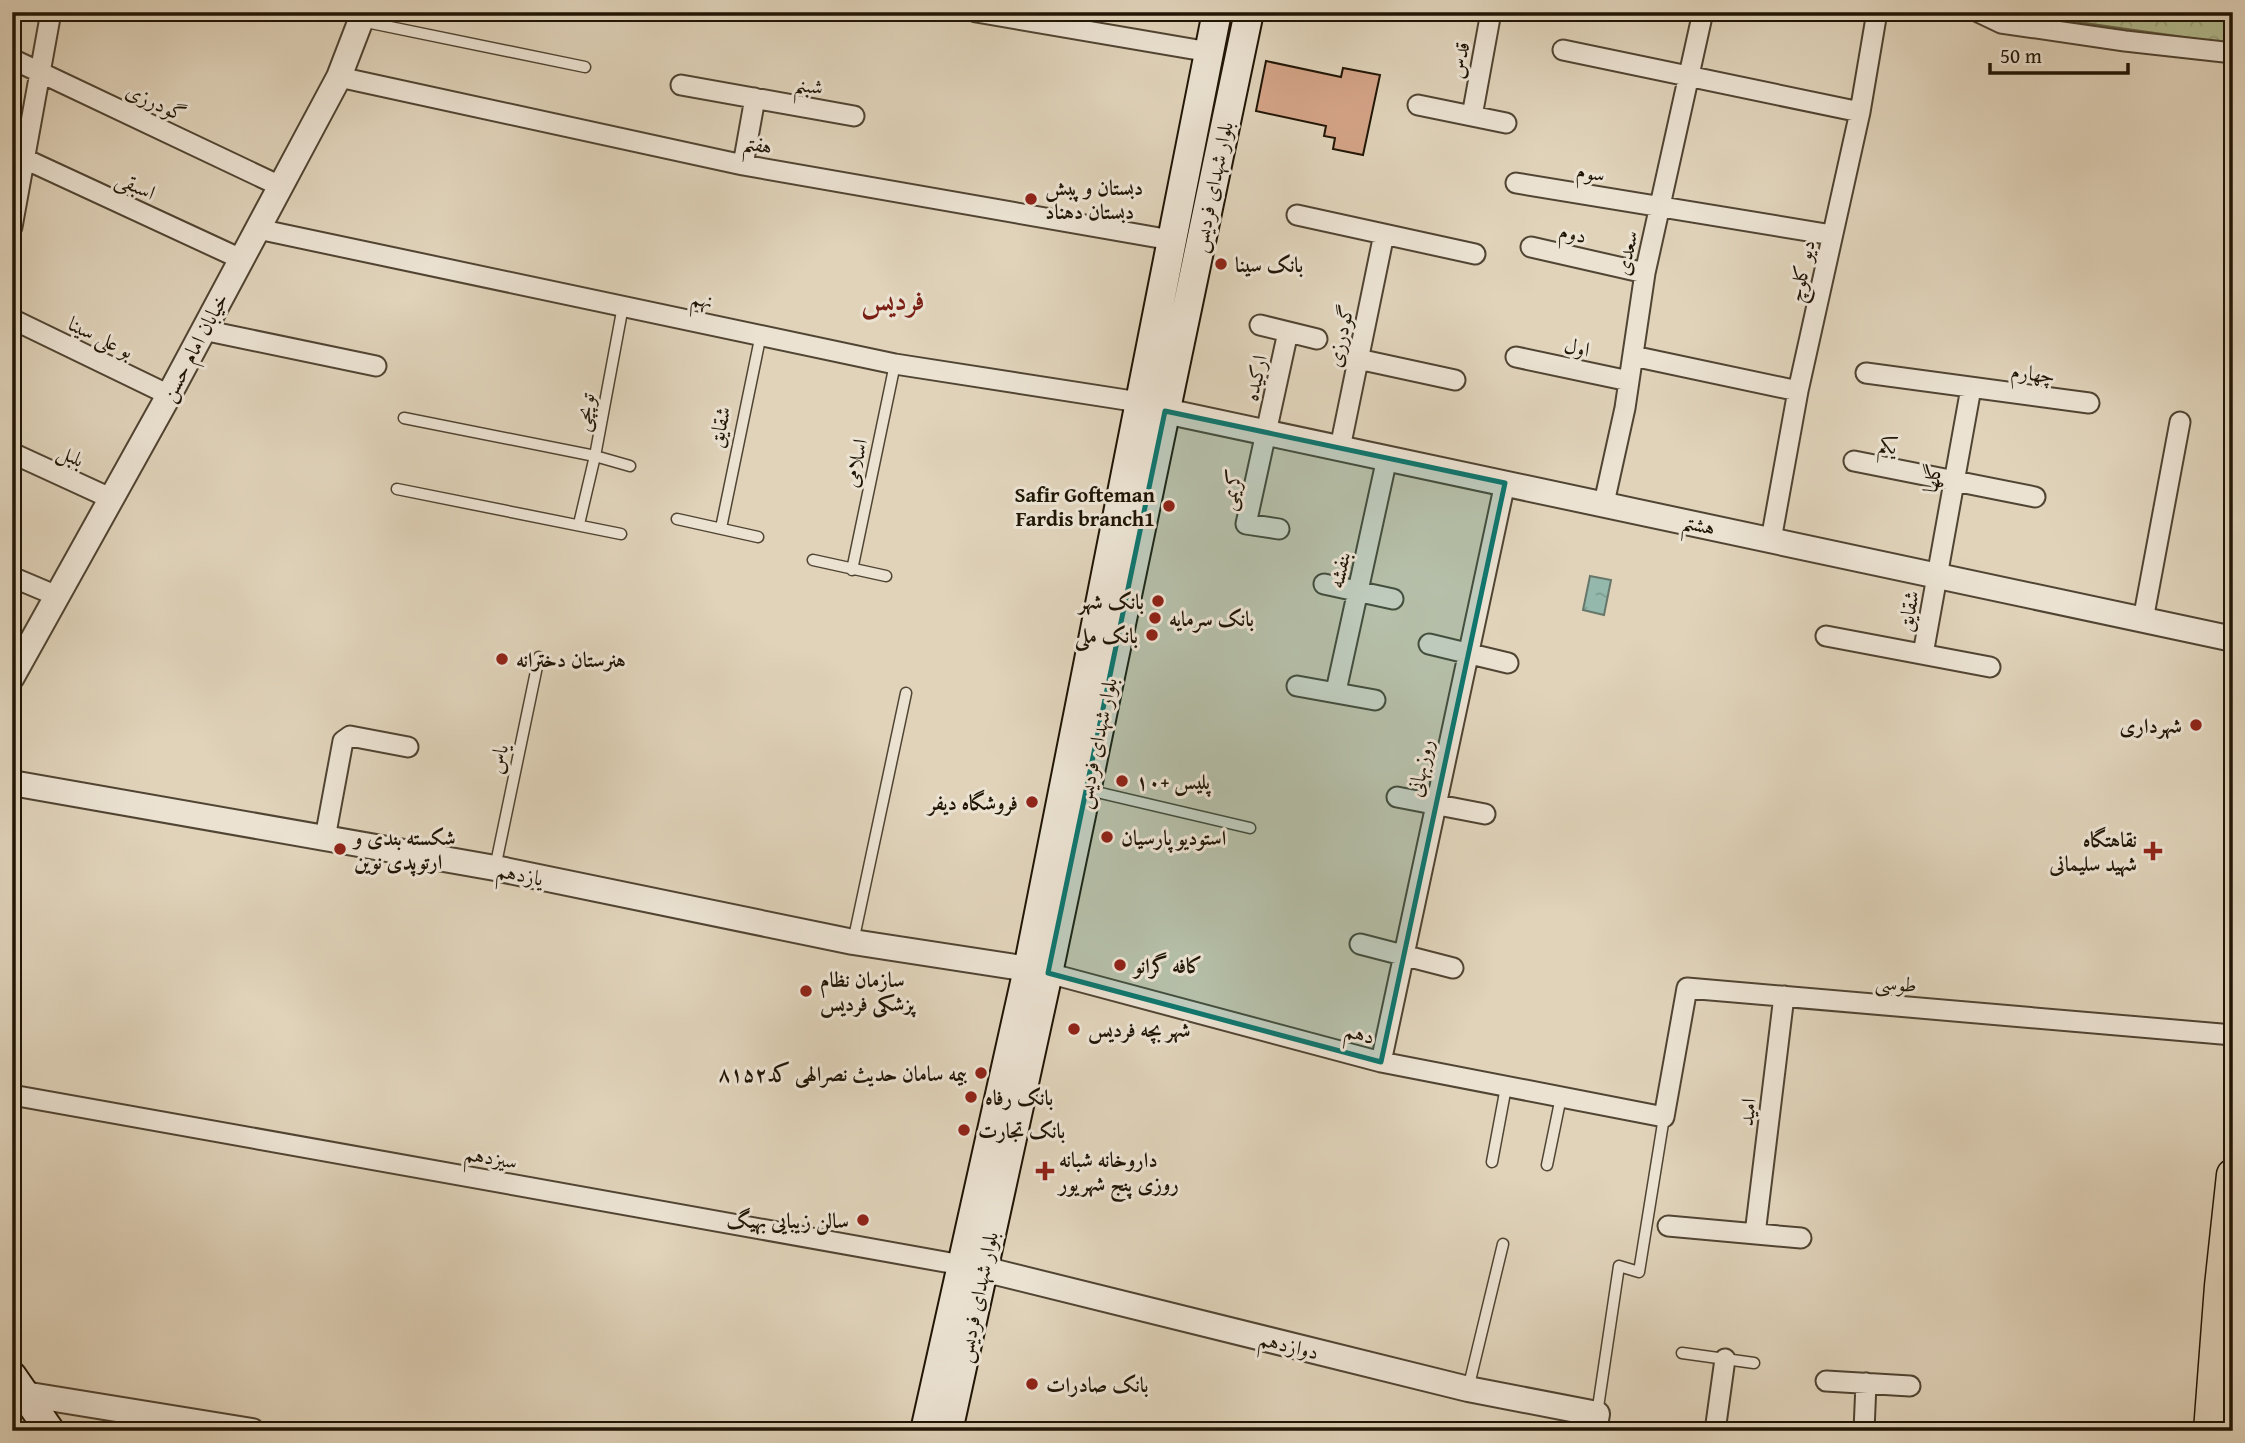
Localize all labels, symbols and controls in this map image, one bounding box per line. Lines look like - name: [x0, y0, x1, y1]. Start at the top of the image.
- scale bar: [1990, 32, 2128, 76]
- street label: قدس: [1440, 39, 1478, 81]
- text: 50 m: [2000, 40, 2042, 71]
- street label: شبنم: [791, 67, 826, 109]
- street label: گودرزی: [121, 75, 191, 129]
- street label: بلوار شهدای فردیس: [1183, 119, 1241, 255]
- street label: هفتم: [740, 126, 775, 168]
- street label: سوم: [1574, 154, 1608, 193]
- street label: اسبقی: [111, 162, 161, 208]
- place label: دبستان و پبش دبستان دهناد: [1045, 172, 1143, 227]
- marker: دبستان و پبش دبستان دهناد: [1023, 191, 1039, 207]
- street label: دوم: [1556, 215, 1590, 254]
- street label: سعدی: [1606, 228, 1646, 278]
- street label: دیو کلوچ: [1779, 237, 1827, 306]
- place label: بانک سینا: [1235, 249, 1303, 280]
- marker: بانک سینا: [1213, 256, 1229, 272]
- district label: فردیس: [861, 279, 925, 320]
- street label: نهم: [687, 282, 716, 321]
- street label: خیابان امام حسن: [152, 287, 238, 408]
- street label: گودرزی: [1318, 302, 1362, 370]
- street label: بو علی سینا: [62, 308, 139, 367]
- street label: اول: [1561, 329, 1593, 365]
- street label: ارکیده: [1235, 352, 1275, 404]
- street label: چهارم: [2009, 355, 2057, 394]
- street label: توپچی: [565, 389, 603, 434]
- street label: شقایق: [700, 404, 738, 450]
- street label: یکم: [1875, 428, 1901, 467]
- street label: بلبل: [52, 435, 90, 475]
- street label: اسلامی: [835, 436, 875, 490]
- street label: گلها: [1914, 461, 1950, 495]
- street label: کریمی: [1212, 467, 1250, 513]
- place label: Safir Gofteman Fardis branch1: [1014, 479, 1156, 534]
- marker: Safir Gofteman Fardis branch1: [1161, 498, 1177, 514]
- street label: هشتم: [1678, 505, 1719, 549]
- street label: بنفشه: [1320, 549, 1358, 591]
- place label: بانک شهر: [1077, 586, 1144, 617]
- street label: شقایق: [1889, 588, 1927, 634]
- marker: بانک شهر: [1150, 593, 1166, 609]
- place label: بانک سرمایه: [1169, 603, 1254, 634]
- marker: بانک سرمایه: [1147, 610, 1163, 626]
- place label: بانک ملی: [1074, 620, 1138, 652]
- marker: بانک ملی: [1144, 627, 1160, 643]
- place label: هنرستان دخترانه: [516, 644, 626, 675]
- marker: هنرستان دخترانه: [494, 651, 510, 667]
- street label: بلوار شهدای فردیس: [1067, 675, 1125, 811]
- place label: شهرداری: [2119, 710, 2182, 741]
- marker: شهرداری: [2188, 717, 2204, 733]
- street label: روزبهانی: [1399, 736, 1441, 800]
- street label: یاس: [480, 740, 516, 777]
- place label: پلیس +۱۰: [1136, 766, 1212, 797]
- marker: پلیس +۱۰: [1114, 773, 1130, 789]
- place label: فروشگاه دیفر: [926, 787, 1018, 818]
- marker: فروشگاه دیفر: [1024, 794, 1040, 810]
- place label: شکسته بندی و ارتوپدی نوین: [352, 822, 456, 877]
- place label: استودیو پارسیان: [1121, 822, 1226, 853]
- place label: نقاهتگاه شهید سلیمانی: [2048, 824, 2137, 879]
- marker: استودیو پارسیان: [1099, 829, 1115, 845]
- marker: شکسته بندی و ارتوپدی نوین: [332, 841, 348, 857]
- marker: نقاهتگاه شهید سلیمانی: [2143, 841, 2163, 861]
- street label: یازدهم: [493, 854, 547, 899]
- place label: کافه گرانو: [1132, 950, 1203, 981]
- marker: کافه گرانو: [1112, 957, 1128, 973]
- place label: سازمان نظام پزشکی فردیس: [820, 964, 917, 1019]
- street label: طوسی: [1874, 966, 1918, 1000]
- marker: سازمان نظام پزشکی فردیس: [798, 983, 814, 999]
- place label: شهر بچه فردیس: [1088, 1014, 1190, 1045]
- street label: دهم: [1340, 1014, 1378, 1057]
- marker: شهر بچه فردیس: [1066, 1021, 1082, 1037]
- place label: بیمه سامان حدیث نصرالهی کد۸۱۵۲: [718, 1058, 968, 1089]
- marker: بیمه سامان حدیث نصرالهی کد۸۱۵۲: [973, 1065, 989, 1081]
- place label: بانک رفاه: [985, 1082, 1053, 1113]
- marker: بانک رفاه: [963, 1089, 979, 1105]
- street label: امید: [1730, 1096, 1764, 1128]
- place label: بانک تجارت: [978, 1115, 1065, 1146]
- marker: بانک تجارت: [956, 1122, 972, 1138]
- street label: سیزدهم: [461, 1137, 520, 1182]
- place label: داروخانه شبانه روزی پنج شهریور: [1057, 1144, 1179, 1203]
- marker: داروخانه شبانه روزی پنج شهریور: [1037, 1163, 1053, 1179]
- place label: سالن زیبایی بهیگ: [726, 1205, 849, 1236]
- marker: سالن زیبایی بهیگ: [855, 1212, 871, 1228]
- street label: بلوار شهدای فردیس: [948, 1229, 1006, 1365]
- street label: دوازدهم: [1255, 1323, 1322, 1372]
- place label: بانک صادرات: [1046, 1369, 1148, 1400]
- marker: بانک صادرات: [1024, 1376, 1040, 1392]

